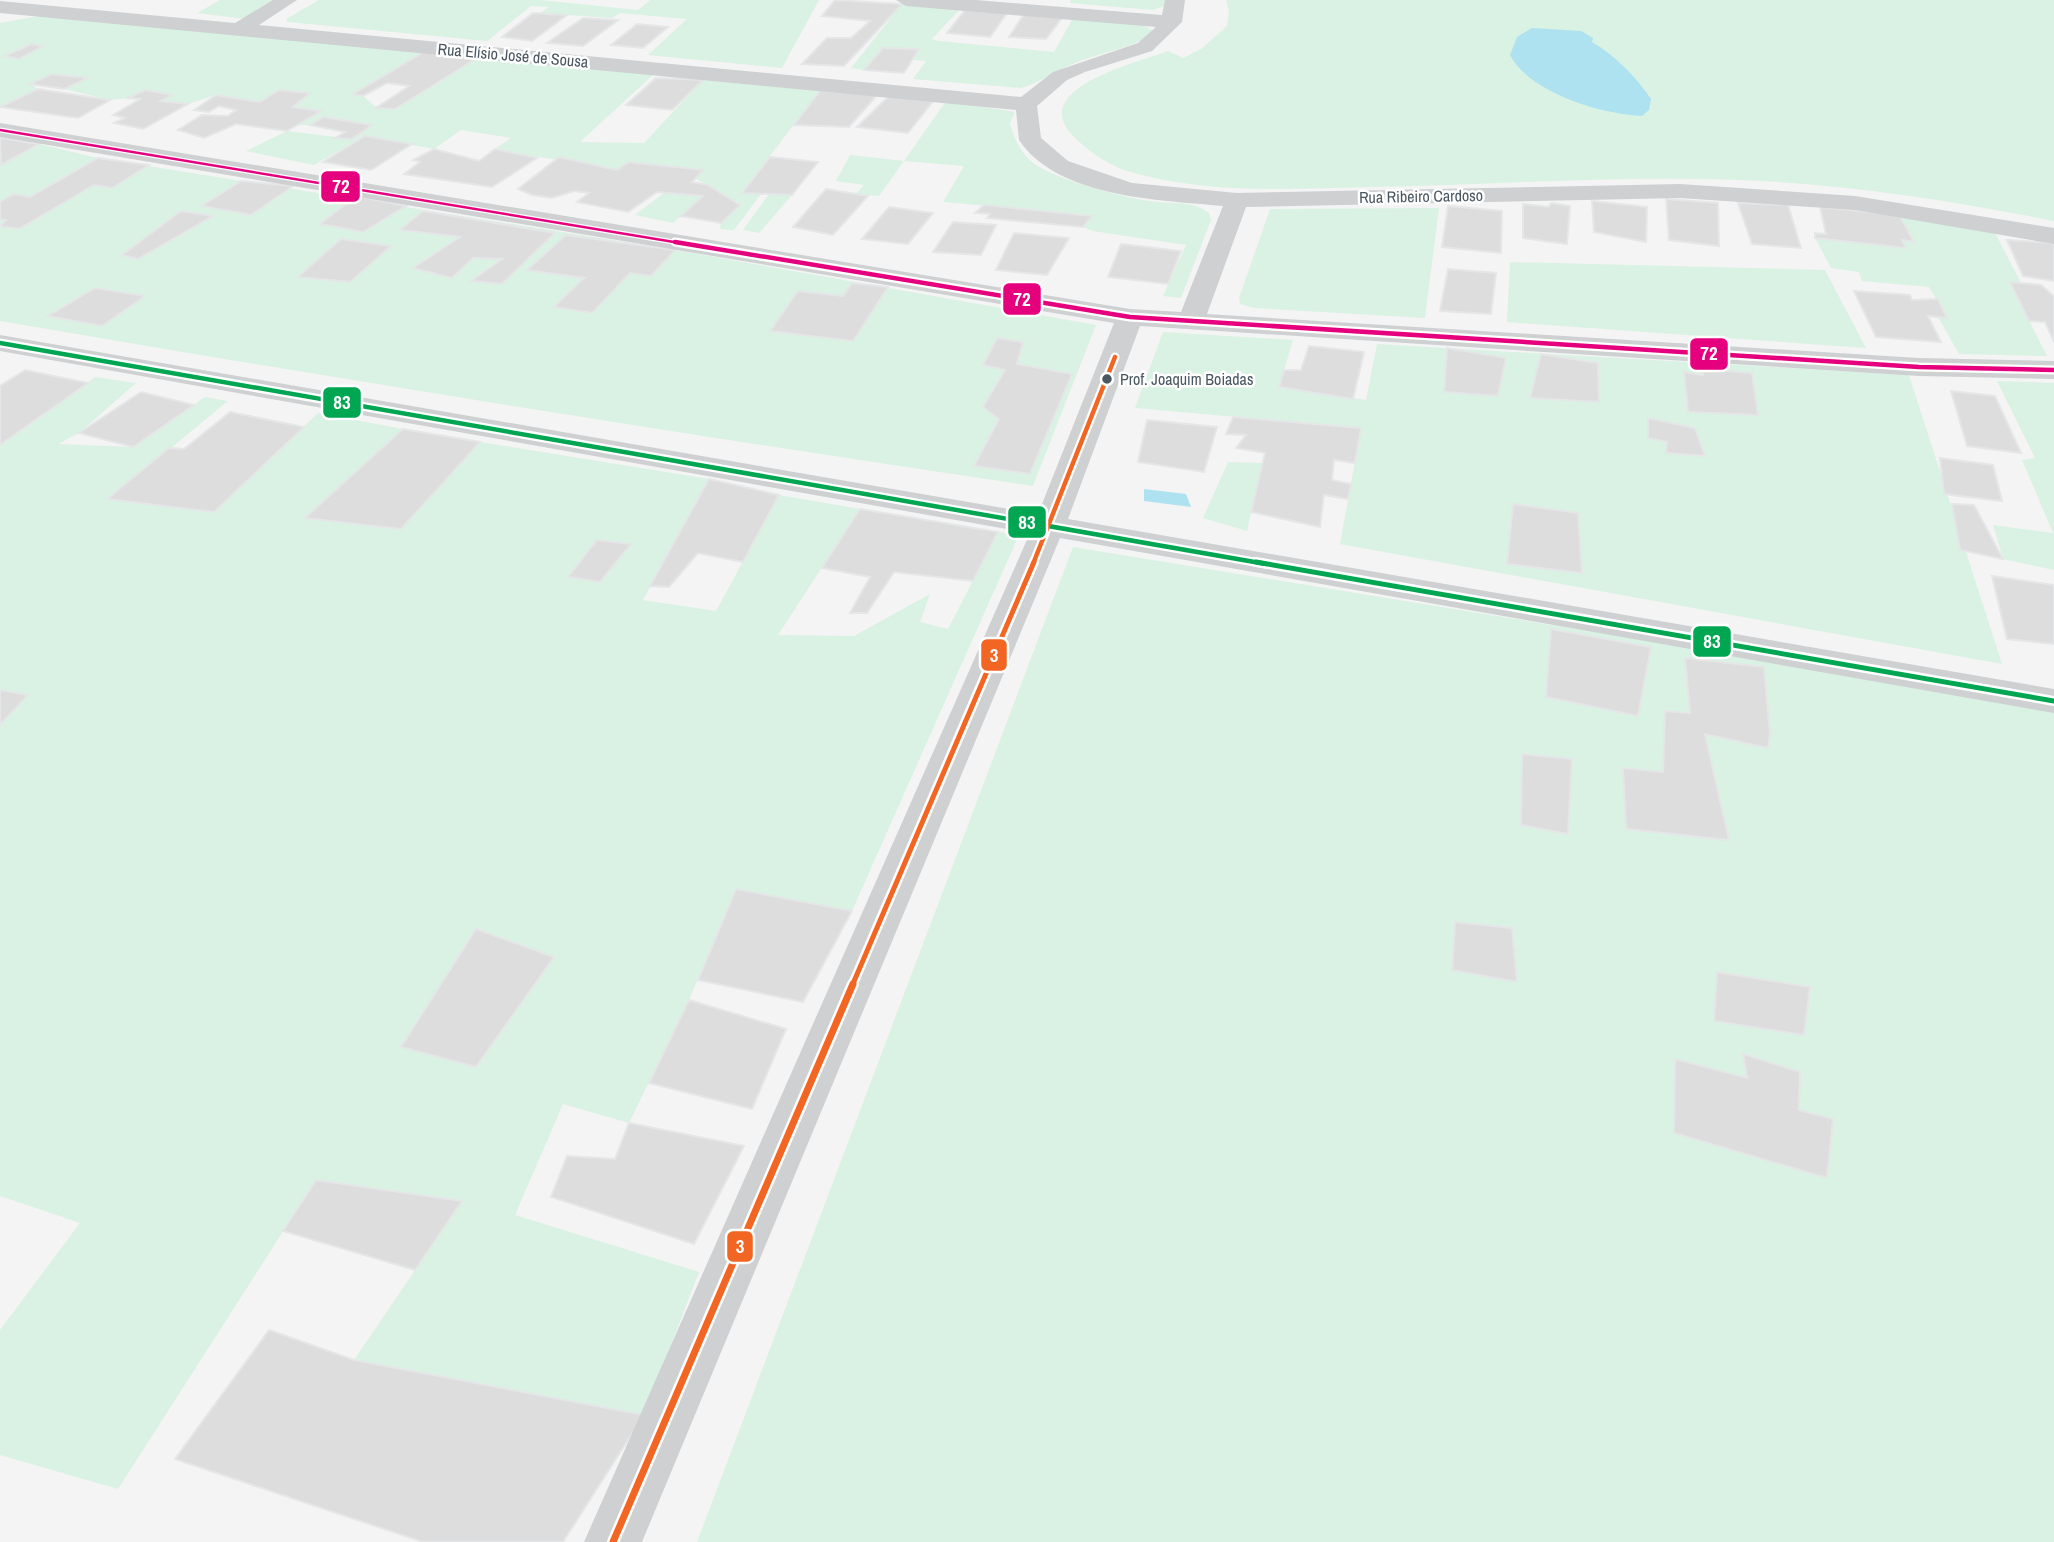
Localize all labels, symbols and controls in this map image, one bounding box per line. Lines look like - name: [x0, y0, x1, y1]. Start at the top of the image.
- street label: Rua Elísio José de Sousa: [437, 37, 590, 73]
- line badge: 72: [320, 170, 361, 203]
- text: 72: [332, 173, 350, 199]
- street label: Rua Ribeiro Cardoso: [1359, 184, 1483, 208]
- line badge: 72: [1002, 282, 1042, 316]
- text: 72: [1013, 286, 1031, 312]
- line badge: 72: [1689, 337, 1729, 371]
- text: 72: [1700, 340, 1718, 366]
- place label: Prof. Joaquim Boiadas: [1120, 368, 1253, 390]
- marker: Prof. Joaquim Boiadas: [1100, 372, 1114, 386]
- line badge: 83: [322, 386, 362, 419]
- text: 83: [333, 389, 351, 415]
- line badge: 83: [1007, 505, 1047, 539]
- text: 83: [1018, 509, 1036, 535]
- line badge: 83: [1692, 625, 1732, 658]
- text: 83: [1703, 628, 1721, 654]
- line badge: 3: [980, 638, 1008, 672]
- text: 3: [990, 642, 999, 668]
- line badge: 3: [726, 1230, 754, 1263]
- text: 3: [736, 1233, 745, 1259]

